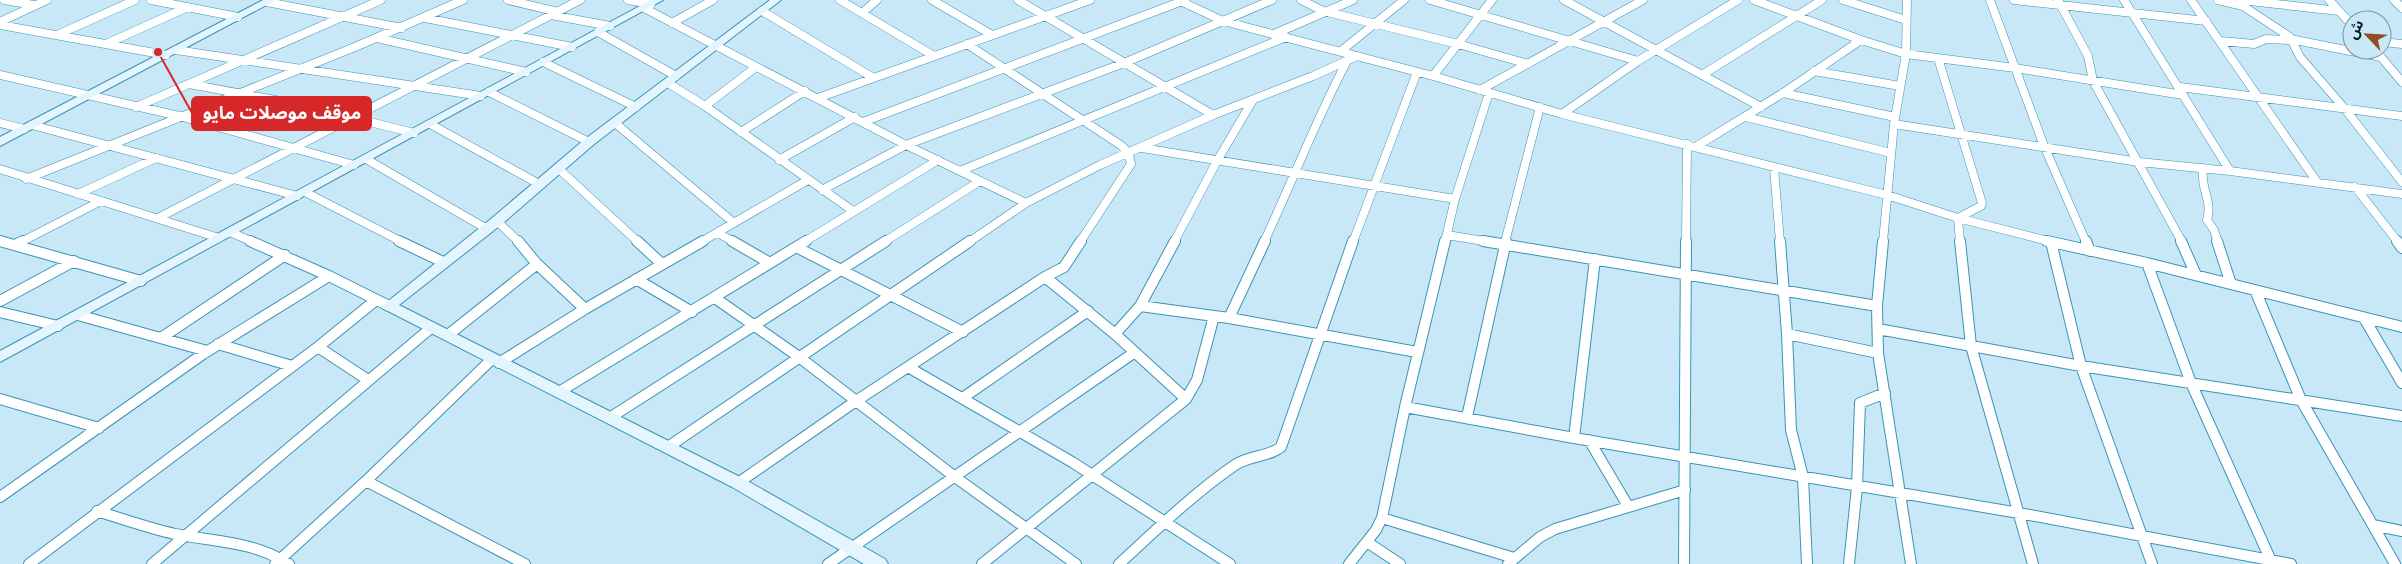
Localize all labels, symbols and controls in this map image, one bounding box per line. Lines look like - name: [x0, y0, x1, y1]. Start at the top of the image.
- north arrow: [2342, 10, 2392, 60]
- text: ش: [2343, 17, 2367, 42]
- callout: موقف موصلات مايو: [192, 97, 371, 130]
- text: موقف موصلات مايو: [203, 101, 361, 124]

